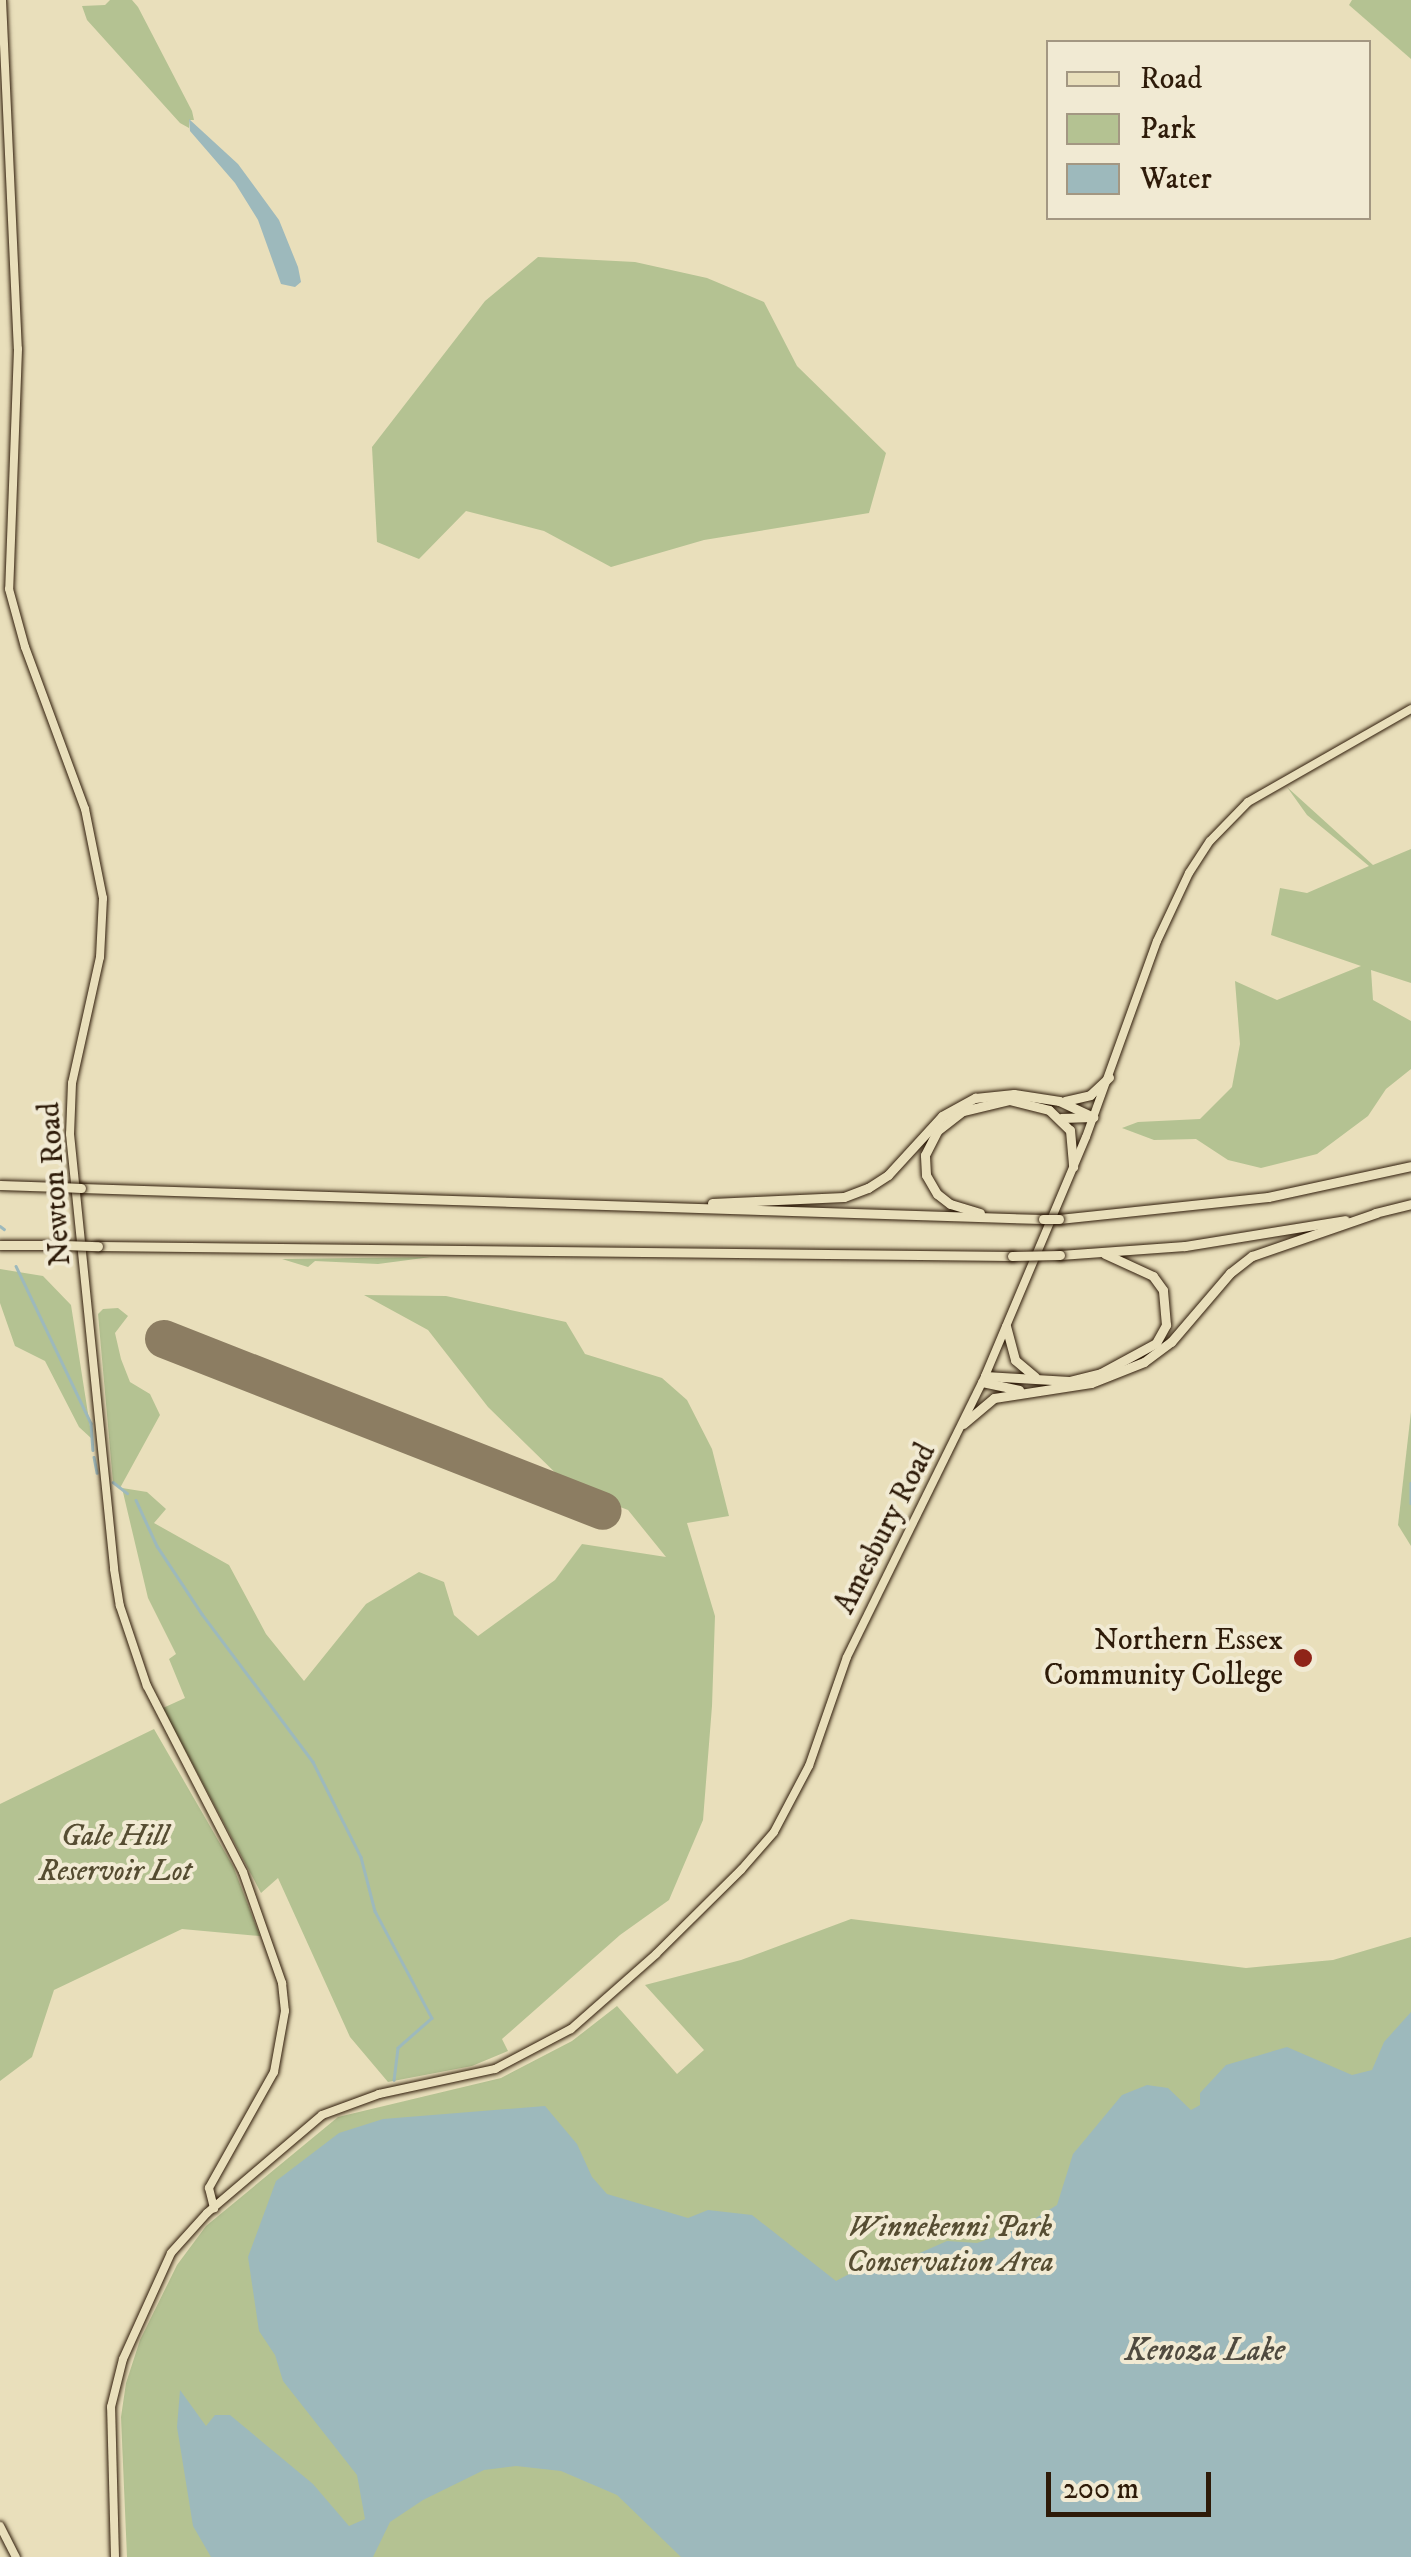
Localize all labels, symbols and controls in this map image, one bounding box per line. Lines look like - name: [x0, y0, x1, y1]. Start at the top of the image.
- legend: [1046, 40, 1371, 220]
- text: Road: [1140, 61, 1202, 98]
- text: Park: [1140, 111, 1196, 148]
- text: Water: [1140, 161, 1212, 198]
- street label: Newton Road: [32, 1101, 80, 1267]
- street label: Amesbury Road: [828, 1438, 944, 1620]
- place label: Northern Essex Community College: [1044, 1623, 1283, 1694]
- marker: Northern Essex Community College: [1292, 1647, 1314, 1669]
- park label: Gale Hill Reservoir Lot: [38, 1819, 192, 1890]
- park label: Winnekenni Park Conservation Area: [846, 2210, 1054, 2280]
- water label: Kenoza Lake: [1125, 2332, 1285, 2370]
- scale bar: [1051, 2452, 1216, 2514]
- text: 200 m: [1063, 2471, 1139, 2508]

